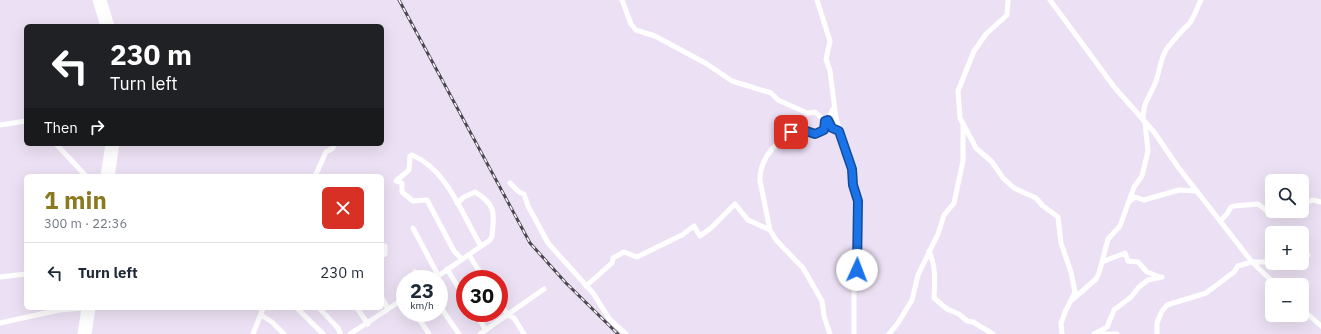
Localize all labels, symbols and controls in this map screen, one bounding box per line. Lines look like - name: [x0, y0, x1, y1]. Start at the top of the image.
- text: 230 m: [110, 36, 192, 73]
- icon: left: [44, 40, 96, 92]
- text: Turn left: [110, 72, 178, 95]
- pin: [774, 115, 808, 149]
- icon: right: [86, 116, 108, 138]
- text: Then: [44, 118, 78, 137]
- icon: arrive: [780, 121, 802, 143]
- map controls: [1265, 174, 1309, 322]
- button: search: [1265, 174, 1309, 218]
- text: 1 min: [44, 184, 107, 216]
- button: close: [322, 187, 364, 229]
- text: 300 m · 22:36: [44, 215, 127, 232]
- button: +: [1265, 226, 1309, 270]
- position arrow: [836, 249, 878, 291]
- icon: left: [44, 262, 66, 284]
- text: Turn left: [78, 263, 138, 282]
- text: 230 m: [320, 263, 364, 282]
- speed limit sign: 30: [456, 270, 508, 322]
- text: 23: [410, 277, 434, 304]
- button: −: [1265, 278, 1309, 322]
- text: km/h: [410, 299, 434, 312]

